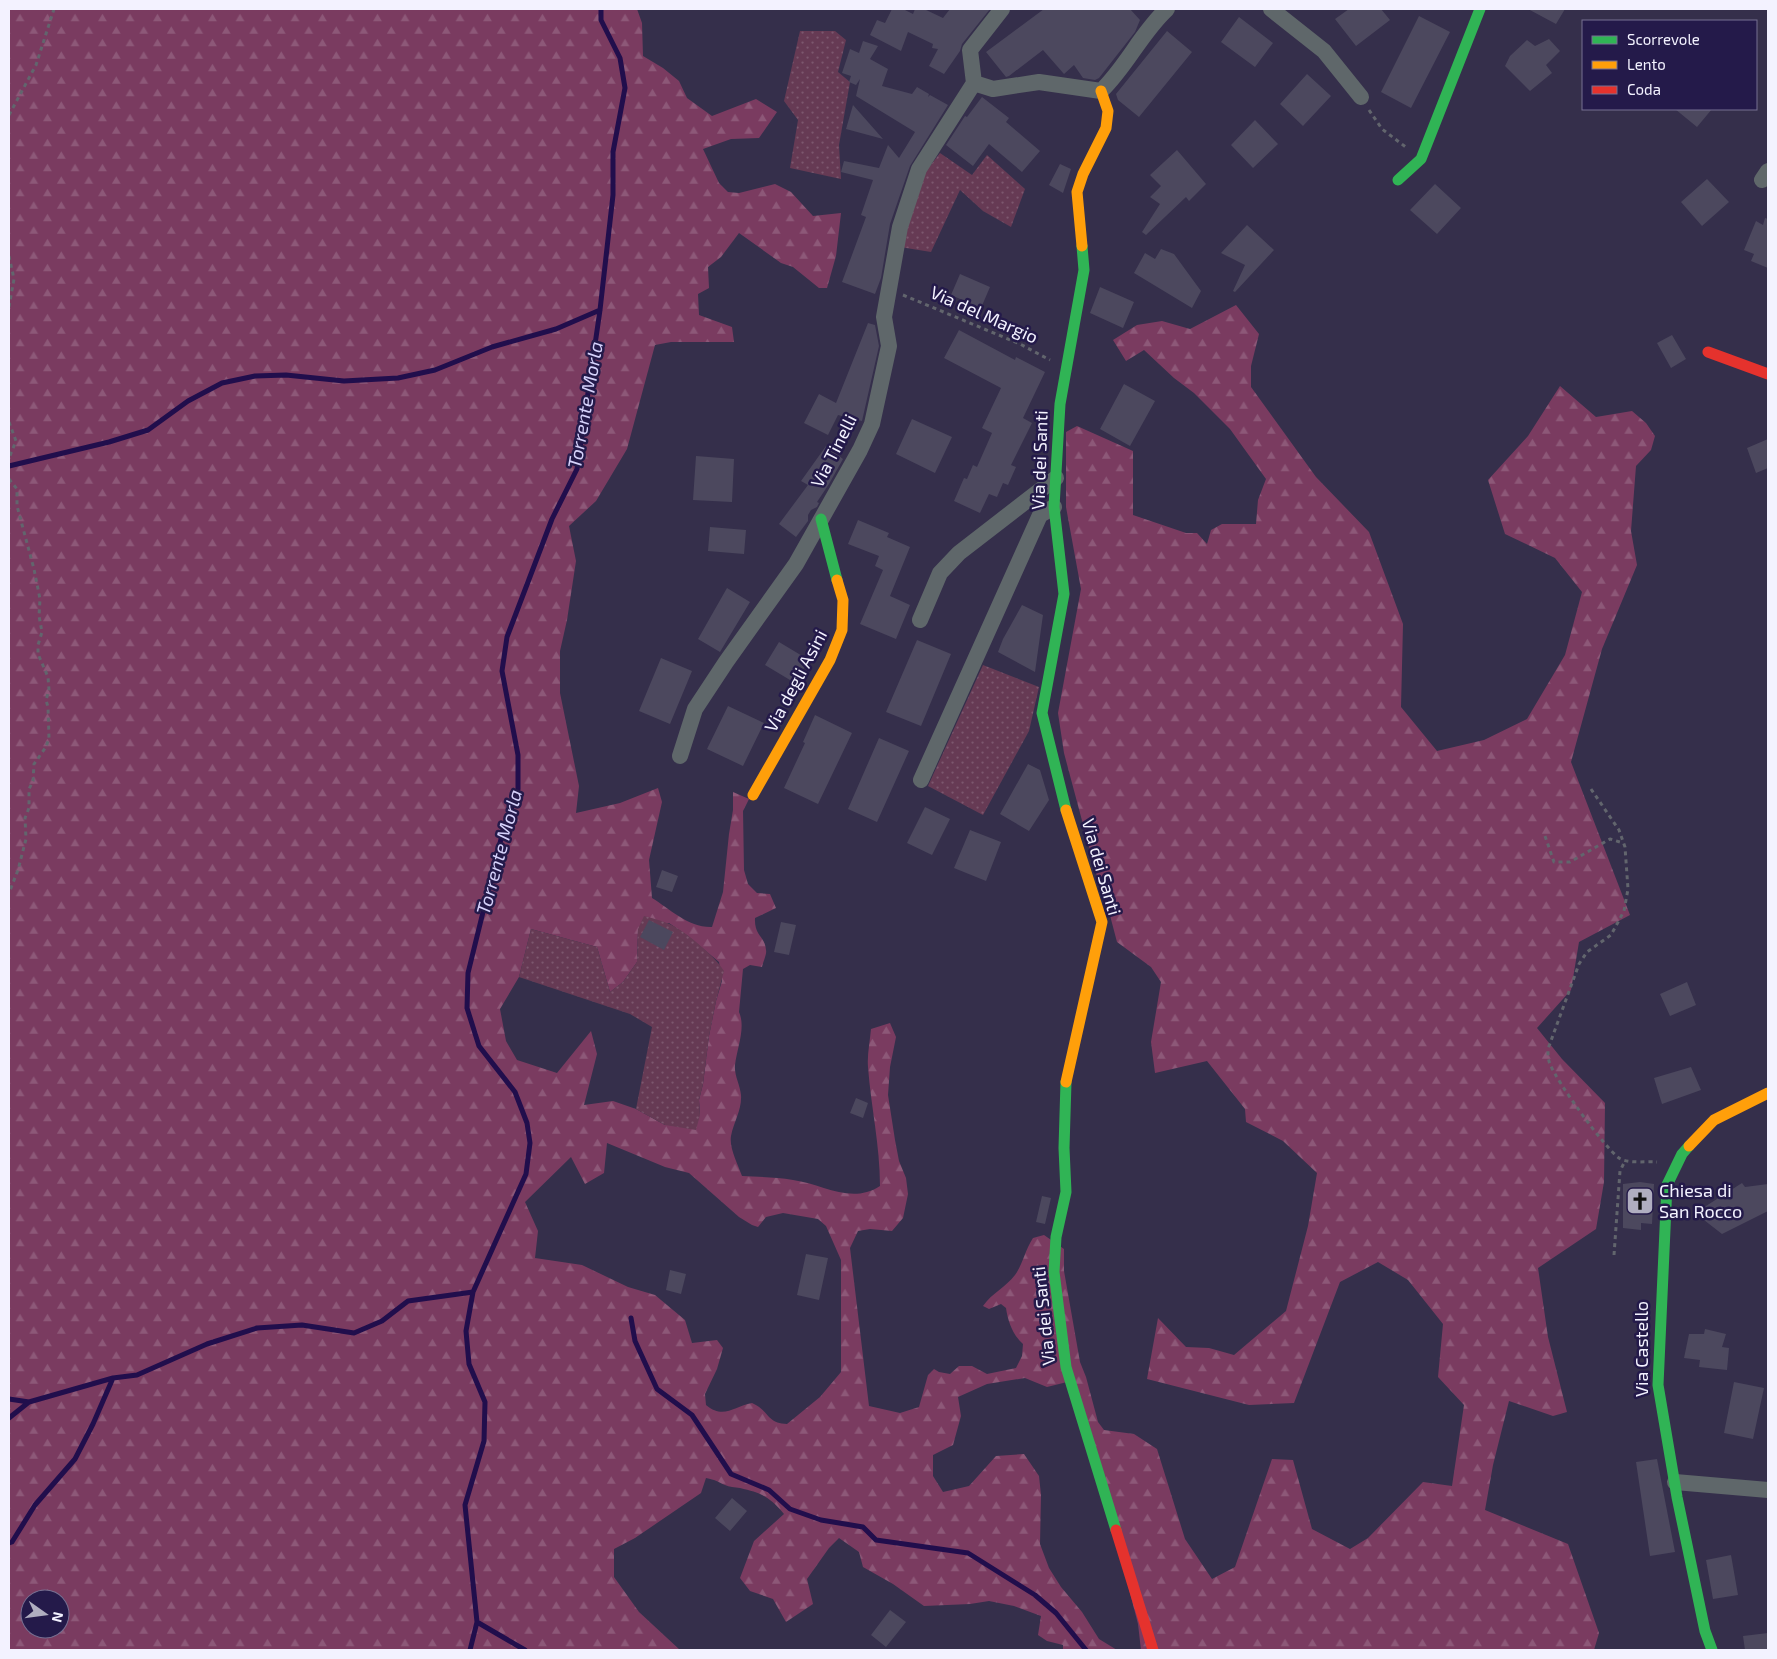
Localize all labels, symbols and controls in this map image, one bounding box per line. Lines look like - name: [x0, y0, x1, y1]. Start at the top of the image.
- legend: [1582, 20, 1757, 110]
- text: Scorrevole: [1627, 30, 1700, 48]
- text: Lento: [1627, 55, 1666, 73]
- text: Coda: [1627, 80, 1661, 98]
- street label: Via del Margio: [927, 280, 1042, 348]
- water label: Torrente Morla: [562, 340, 607, 470]
- street label: Via Tinelli: [805, 410, 861, 491]
- street label: Via dei Santi: [1026, 410, 1052, 510]
- street label: Via degli Asini: [759, 626, 831, 735]
- water label: Torrente Morla: [471, 787, 526, 917]
- street label: Via dei Santi: [1078, 816, 1126, 918]
- place label: Chiesa di San Rocco: [1659, 1179, 1742, 1222]
- church icon: Chiesa di San Rocco: [1625, 1186, 1655, 1216]
- street label: Via dei Santi: [1027, 1265, 1059, 1367]
- street label: Via Castello: [1630, 1301, 1652, 1397]
- north arrow: [20, 1589, 70, 1639]
- text: N: [49, 1610, 68, 1624]

